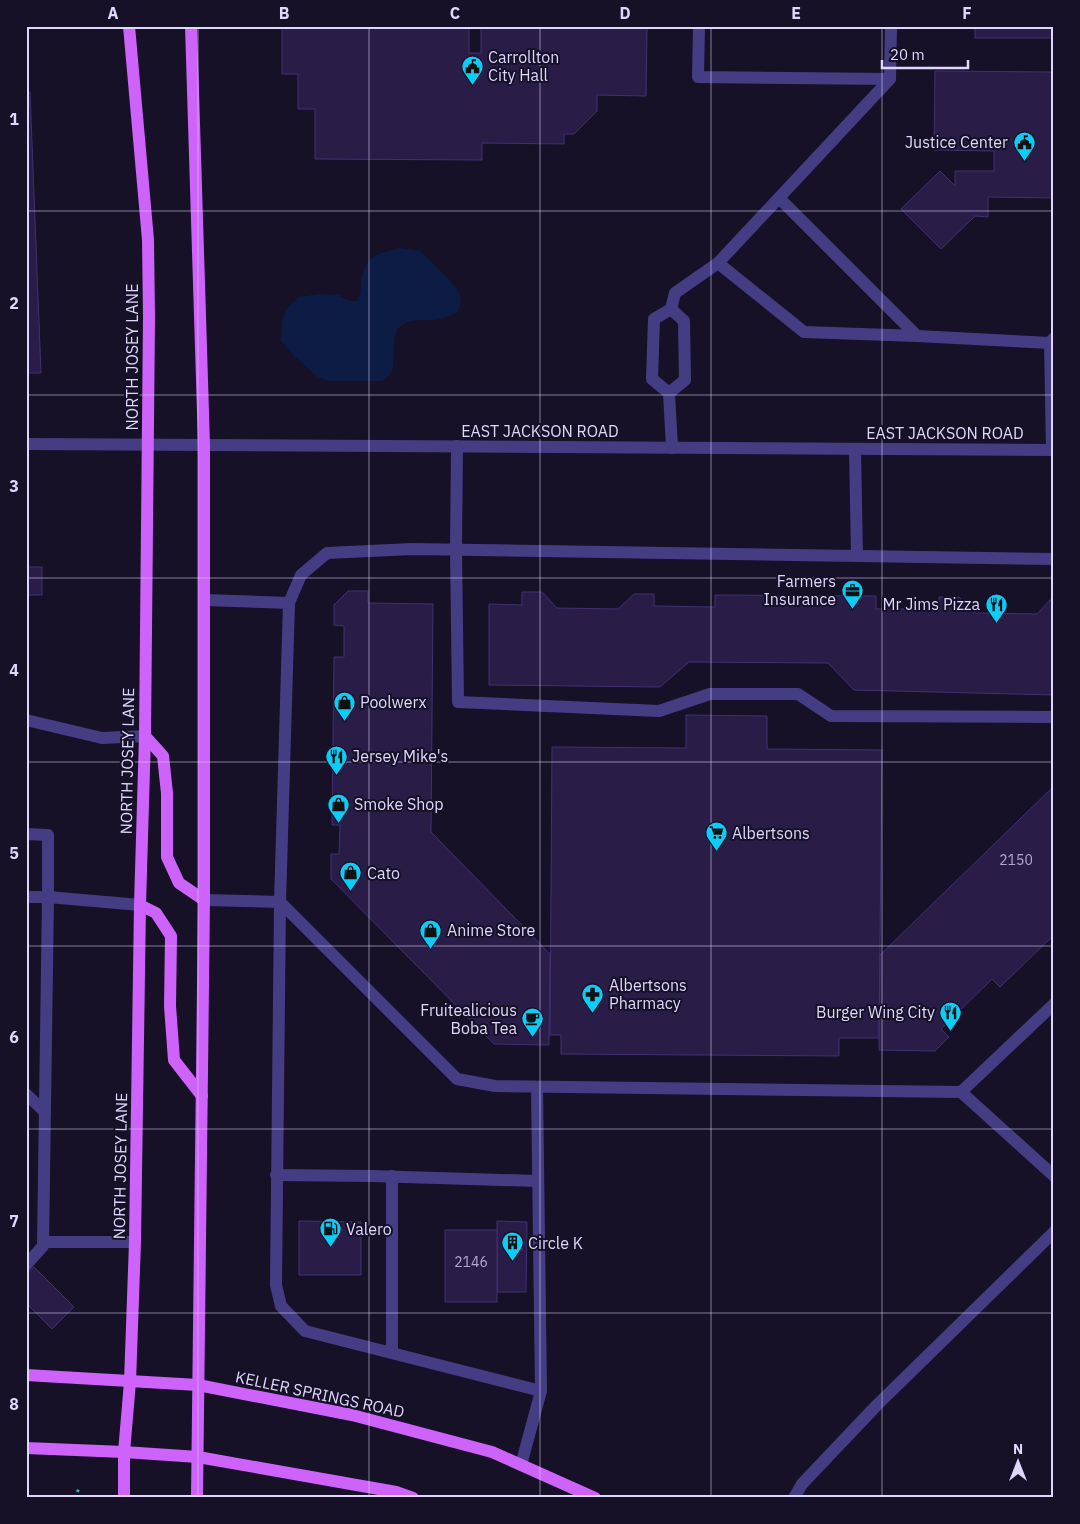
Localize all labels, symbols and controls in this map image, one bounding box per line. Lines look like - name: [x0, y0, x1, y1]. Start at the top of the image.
- text: A: [108, 3, 119, 23]
- text: B: [279, 3, 290, 23]
- text: C: [450, 3, 460, 23]
- text: D: [619, 3, 631, 23]
- text: E: [791, 3, 801, 23]
- text: F: [962, 3, 972, 23]
- scale bar: [882, 38, 969, 70]
- text: 20 m: [890, 45, 925, 64]
- place label: Carrollton City Hall: [488, 47, 559, 85]
- public building icon: Carrollton City Hall: [460, 54, 484, 85]
- text: 1: [9, 109, 19, 129]
- public building icon: Justice Center: [1012, 130, 1036, 161]
- place label: Justice Center: [905, 132, 1008, 152]
- street label: NORTH JOSEY LANE: [122, 283, 142, 431]
- text: 2: [9, 293, 19, 313]
- street label: EAST JACKSON ROAD: [461, 421, 619, 441]
- street label: EAST JACKSON ROAD: [866, 423, 1024, 443]
- text: 3: [9, 476, 19, 496]
- place label: Farmers Insurance: [763, 571, 836, 609]
- office icon: Farmers Insurance: [840, 578, 864, 609]
- restaurant icon: Mr Jims Pizza: [984, 592, 1008, 623]
- place label: Mr Jims Pizza: [883, 594, 980, 614]
- text: 4: [9, 660, 19, 680]
- street label: NORTH JOSEY LANE: [116, 687, 138, 835]
- shop icon: Poolwerx: [332, 690, 356, 721]
- place label: Poolwerx: [360, 692, 427, 712]
- restaurant icon: Jersey Mike's: [324, 744, 348, 775]
- place label: Jersey Mike's: [352, 746, 448, 766]
- shop icon: Smoke Shop: [326, 792, 350, 823]
- place label: Smoke Shop: [354, 794, 444, 814]
- supermarket icon: Albertsons: [704, 821, 728, 852]
- place label: Albertsons: [732, 823, 810, 843]
- text: 5: [9, 843, 19, 863]
- house number: 2150: [999, 851, 1033, 869]
- shop icon: Cato: [339, 861, 363, 892]
- place label: Cato: [367, 863, 400, 883]
- shop icon: Anime Store: [419, 918, 443, 949]
- place label: Anime Store: [447, 920, 535, 940]
- place label: Albertsons Pharmacy: [609, 975, 687, 1013]
- pharmacy icon: Albertsons Pharmacy: [581, 982, 605, 1013]
- place label: Fruitealicious Boba Tea: [420, 1000, 517, 1038]
- restaurant icon: Burger Wing City: [939, 1000, 963, 1031]
- place label: Burger Wing City: [816, 1002, 935, 1022]
- cafe icon: Fruitealicious Boba Tea: [521, 1007, 545, 1038]
- text: 6: [9, 1027, 19, 1047]
- street label: NORTH JOSEY LANE: [109, 1092, 131, 1240]
- text: 7: [9, 1211, 19, 1231]
- fuel station icon: Valero: [318, 1217, 342, 1248]
- place label: Valero: [346, 1219, 392, 1239]
- building icon: Circle K: [500, 1231, 524, 1262]
- place label: Circle K: [528, 1233, 583, 1253]
- house number: 2146: [454, 1253, 488, 1271]
- street label: KELLER SPRINGS ROAD: [234, 1366, 406, 1422]
- text: 8: [9, 1394, 19, 1414]
- north arrow: [992, 1436, 1042, 1486]
- text: N: [1013, 1440, 1023, 1458]

